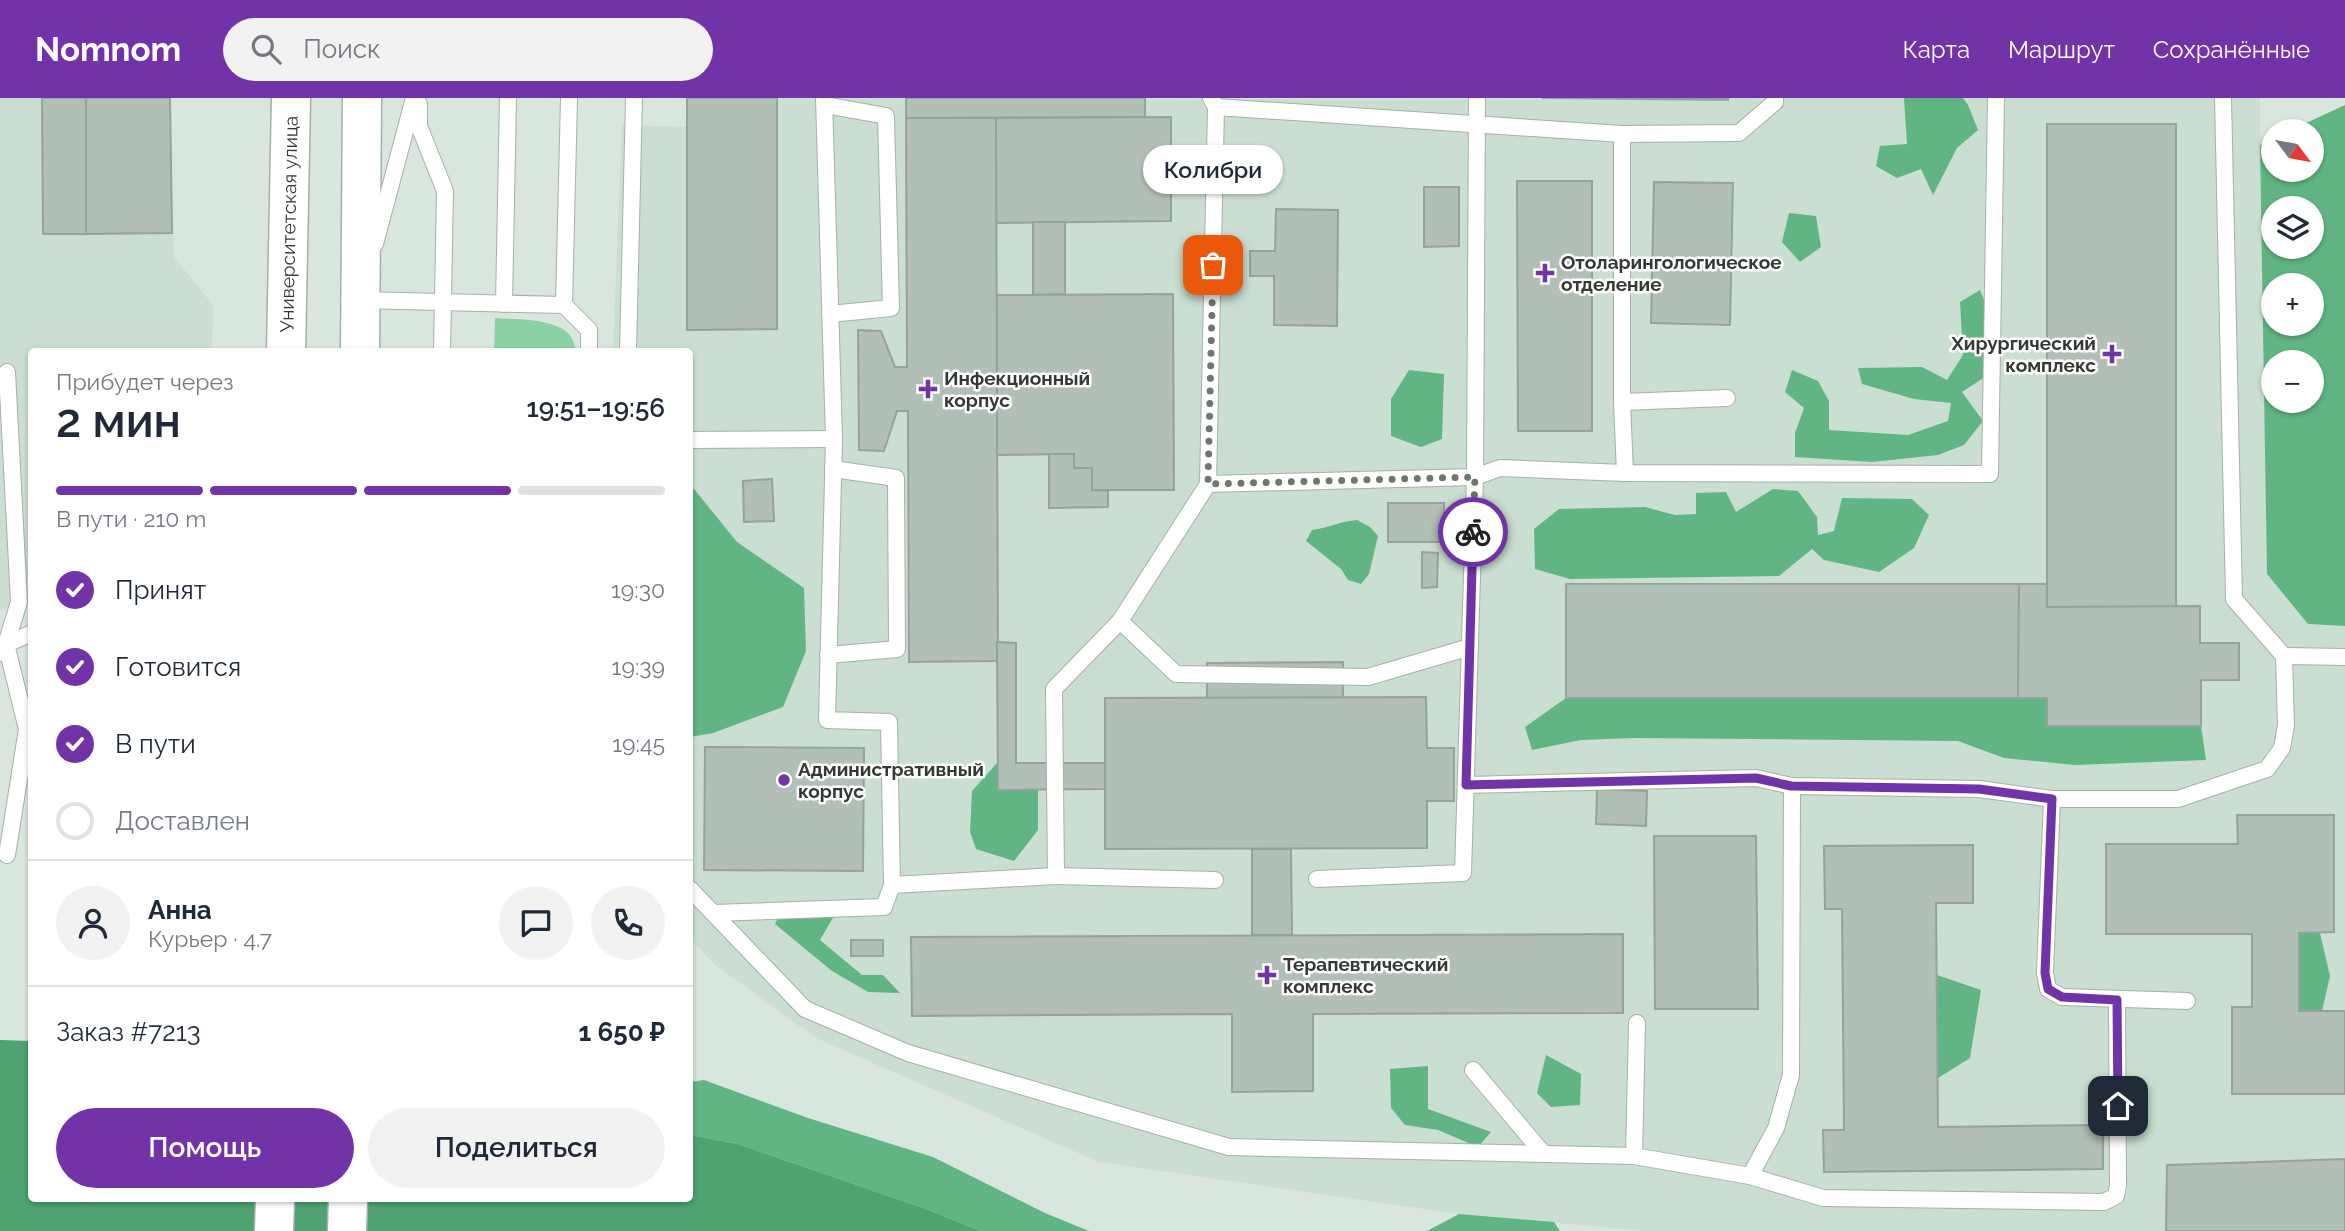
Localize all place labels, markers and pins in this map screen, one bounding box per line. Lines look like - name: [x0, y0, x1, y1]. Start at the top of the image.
- callout: Колибри: [1143, 146, 1283, 195]
- pin: [1183, 235, 1243, 295]
- place label: Отоларингологическое отделение: [1561, 251, 1782, 295]
- marker: Отоларингологическое отделение: [1535, 263, 1555, 283]
- place label: Хирургический комплекс: [1951, 332, 2096, 376]
- marker: Хирургический комплекс: [2102, 344, 2122, 364]
- place label: Инфекционный корпус: [944, 367, 1090, 411]
- marker: Инфекционный корпус: [918, 379, 938, 399]
- place label: Административный корпус: [798, 758, 984, 802]
- marker: Административный корпус: [776, 772, 792, 788]
- place label: Терапевтический комплекс: [1283, 953, 1448, 997]
- marker: Терапевтический комплекс: [1257, 965, 1277, 985]
- pin: [2088, 1076, 2148, 1136]

